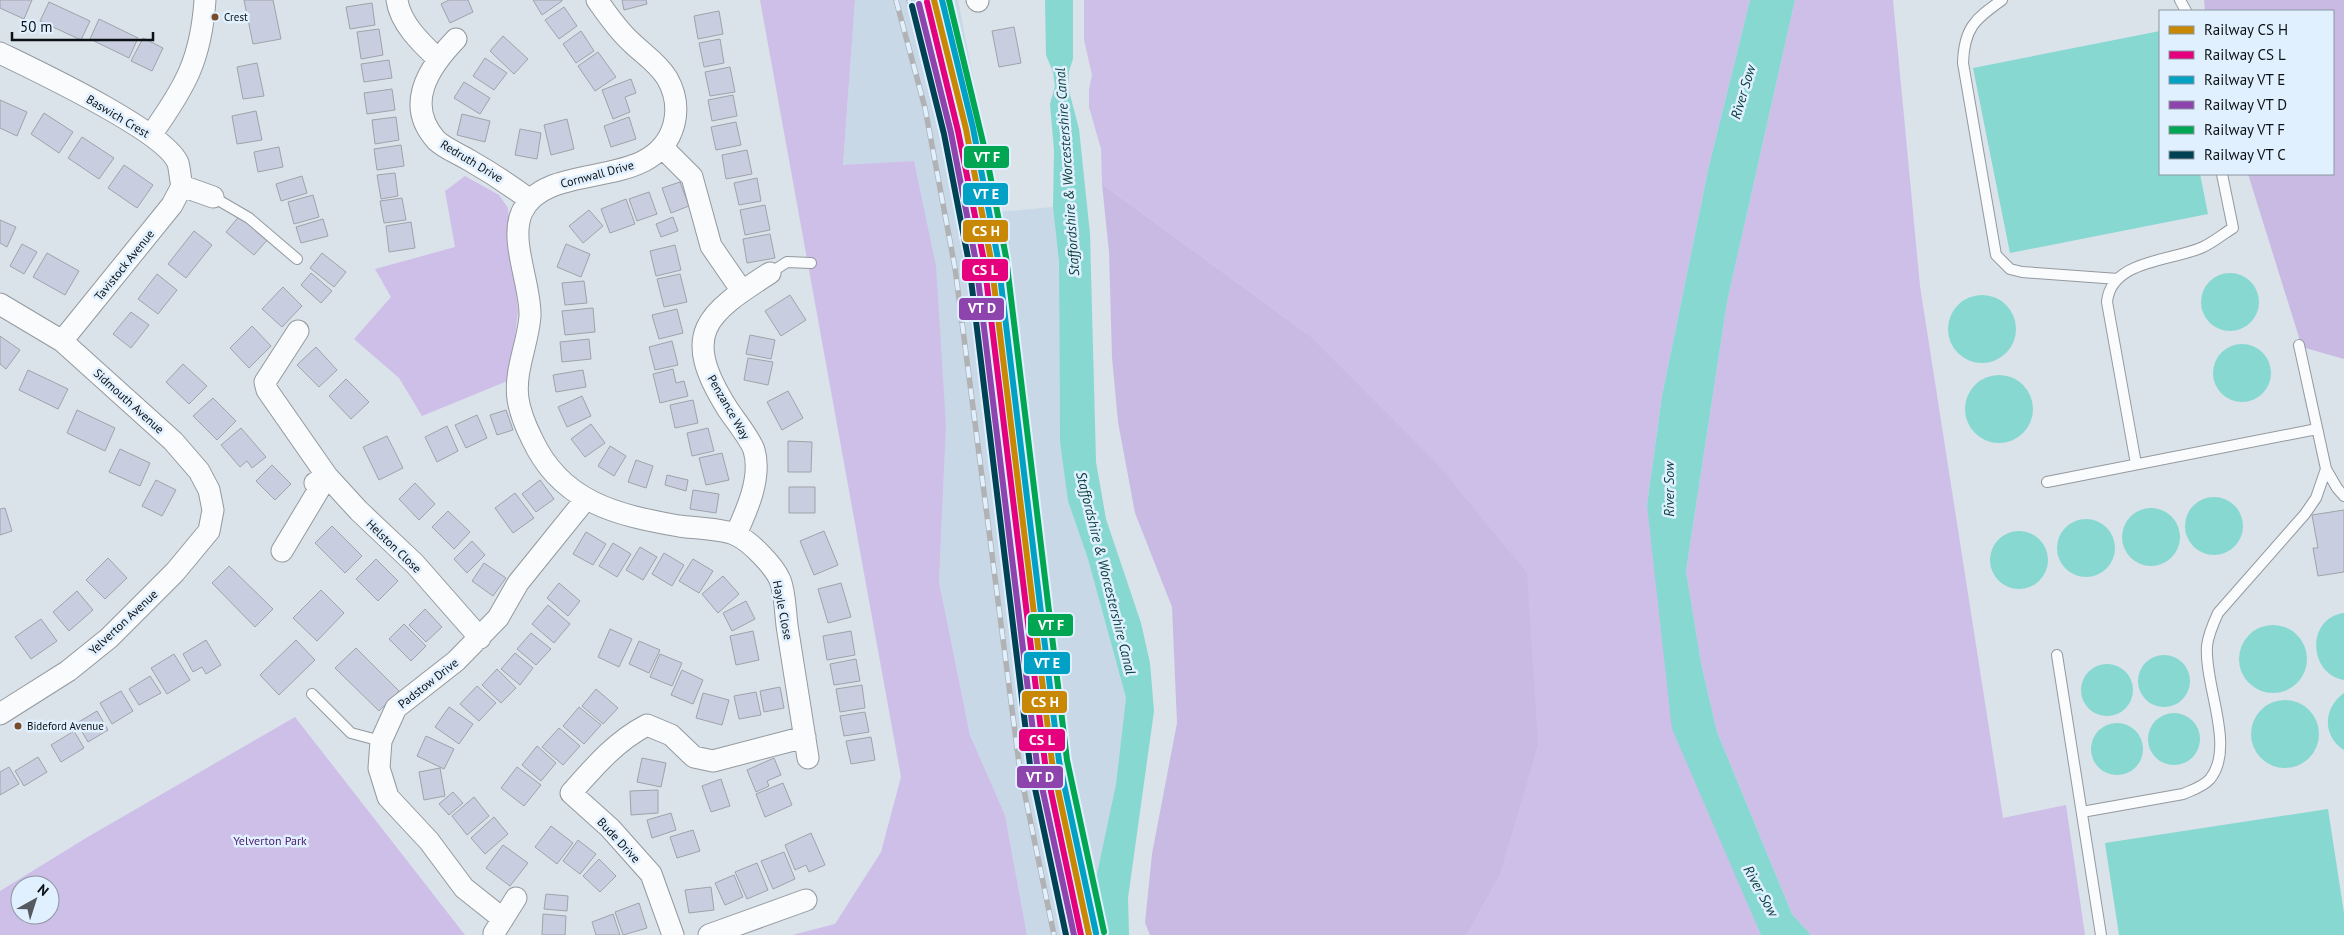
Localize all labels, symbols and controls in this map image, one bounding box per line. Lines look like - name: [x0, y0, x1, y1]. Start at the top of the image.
- scale bar: [12, 10, 154, 42]
- place label: Crest: [224, 10, 248, 24]
- legend: [2159, 10, 2334, 175]
- marker: Crest: [210, 12, 220, 22]
- text: 50 m: [20, 17, 53, 36]
- text: Railway CS H: [2204, 20, 2288, 39]
- text: Railway CS L: [2204, 45, 2286, 64]
- water label: River Sow: [1726, 61, 1760, 121]
- water label: Staffordshire & Worcestershire Canal: [1051, 67, 1083, 277]
- text: Railway VT E: [2204, 70, 2285, 89]
- street label: Baswich Crest: [84, 91, 152, 141]
- text: Railway VT D: [2204, 95, 2287, 114]
- text: Railway VT F: [2204, 120, 2285, 139]
- street label: Redruth Drive: [438, 136, 506, 186]
- line badge: VT F: [963, 145, 1010, 169]
- text: Railway VT C: [2204, 145, 2286, 164]
- text: VT F: [973, 148, 1000, 166]
- street label: Cornwall Drive: [559, 157, 635, 191]
- line badge: VT E: [962, 182, 1009, 206]
- text: VT E: [972, 185, 999, 203]
- line badge: CS H: [962, 219, 1009, 243]
- text: CS H: [972, 222, 1000, 240]
- street label: Tavistock Avenue: [91, 227, 157, 303]
- line badge: CS L: [961, 258, 1009, 282]
- text: CS L: [972, 261, 999, 279]
- line badge: VT D: [958, 297, 1005, 321]
- text: VT D: [967, 299, 996, 317]
- street label: Sidmouth Avenue: [91, 365, 167, 437]
- street label: Penzance Way: [705, 372, 754, 442]
- water label: River Sow: [1660, 460, 1678, 517]
- water label: Staffordshire & Worcestershire Canal: [1072, 470, 1140, 677]
- street label: Helston Close: [363, 516, 425, 576]
- street label: Hayle Close: [770, 579, 796, 641]
- street label: Yelverton Avenue: [85, 586, 161, 658]
- line badge: VT F: [1027, 613, 1074, 637]
- text: VT F: [1037, 616, 1064, 634]
- line badge: VT E: [1023, 651, 1071, 675]
- text: VT E: [1033, 654, 1060, 672]
- street label: Padstow Drive: [395, 655, 461, 711]
- line badge: CS H: [1021, 690, 1068, 714]
- text: CS H: [1031, 693, 1059, 711]
- place label: Bideford Avenue: [27, 719, 104, 733]
- marker: Bideford Avenue: [13, 721, 23, 731]
- line badge: CS L: [1018, 728, 1066, 752]
- text: CS L: [1029, 731, 1056, 749]
- line badge: VT D: [1016, 765, 1064, 789]
- text: VT D: [1025, 768, 1054, 786]
- street label: Bude Drive: [594, 814, 644, 866]
- park label: Yelverton Park: [233, 833, 307, 848]
- water label: River Sow: [1740, 862, 1783, 921]
- north arrow: [10, 875, 60, 925]
- text: N: [34, 880, 52, 900]

